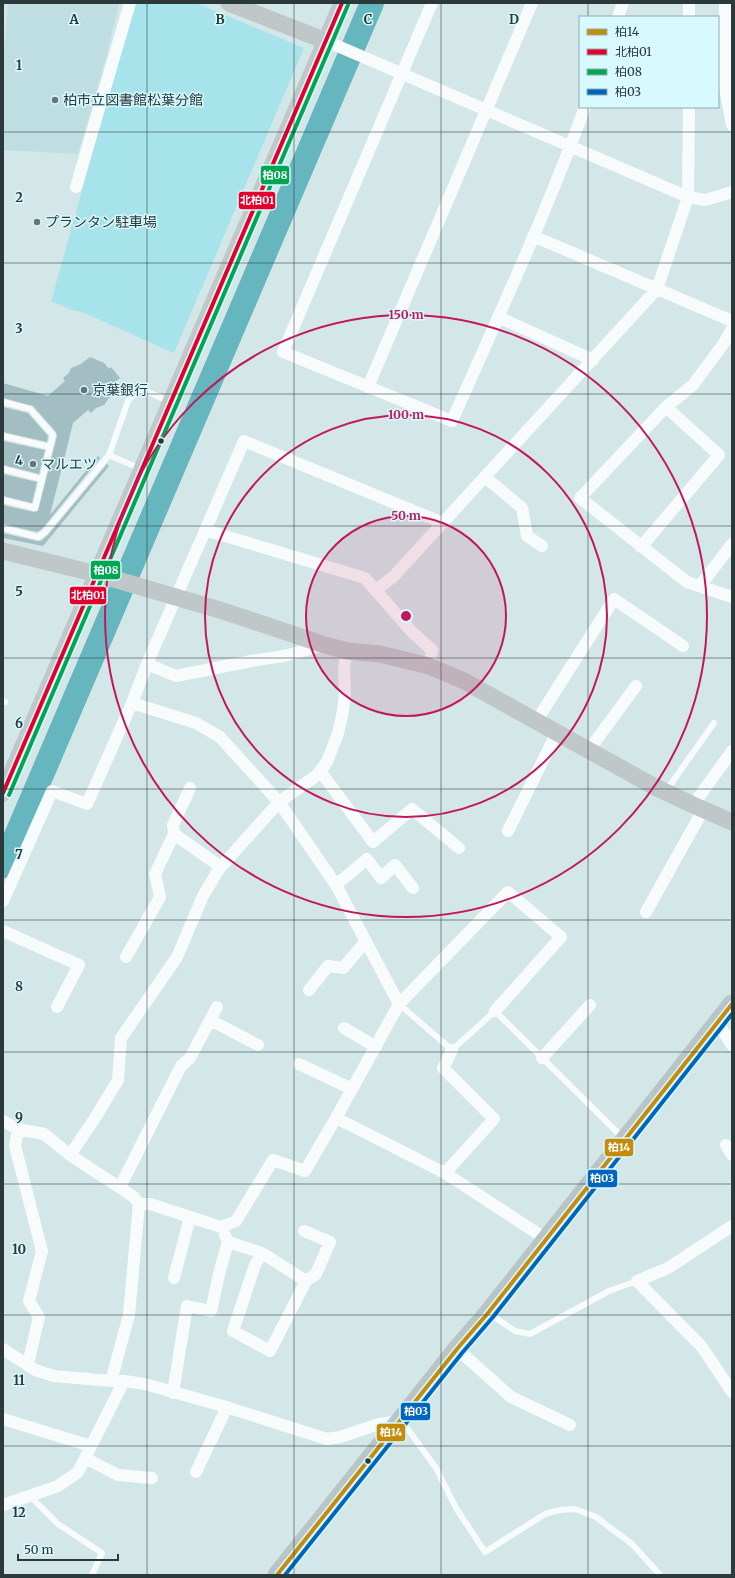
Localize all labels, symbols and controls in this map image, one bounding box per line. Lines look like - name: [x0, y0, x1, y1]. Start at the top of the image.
- text: A: [68, 11, 79, 28]
- text: B: [215, 11, 225, 28]
- text: C: [364, 11, 373, 28]
- text: D: [509, 11, 519, 28]
- legend: [579, 16, 719, 108]
- text: 柏14: [615, 24, 640, 39]
- text: 北柏01: [615, 44, 652, 59]
- text: 1: [16, 57, 22, 74]
- text: 柏08: [615, 64, 642, 79]
- text: 柏03: [615, 84, 641, 99]
- place label: 柏市立図書館松葉分館: [63, 91, 203, 109]
- marker: 柏市立図書館松葉分館: [50, 95, 60, 105]
- line badge: 柏08: [260, 165, 290, 185]
- text: 柏08: [262, 168, 288, 182]
- text: 2: [15, 189, 23, 206]
- line badge: 北柏01: [238, 191, 276, 210]
- text: 北柏01: [240, 193, 274, 207]
- place label: プランタン駐車場: [45, 213, 157, 231]
- marker: プランタン駐車場: [32, 217, 42, 227]
- text: 150 m: [389, 307, 424, 322]
- text: 3: [15, 320, 23, 337]
- place label: 京葉銀行: [92, 381, 148, 399]
- marker: 京葉銀行: [79, 385, 89, 395]
- text: 100 m: [388, 407, 424, 422]
- unlabelled marker: [156, 436, 166, 446]
- text: 4: [15, 452, 24, 469]
- place label: マルエツ: [41, 455, 97, 473]
- marker: マルエツ: [28, 459, 38, 469]
- text: 50 m: [391, 508, 421, 523]
- line badge: 柏08: [90, 560, 121, 580]
- text: 柏08: [93, 563, 119, 577]
- text: 5: [15, 583, 23, 600]
- line badge: 北柏01: [69, 586, 107, 605]
- text: 北柏01: [71, 588, 105, 602]
- centre of rings: [399, 609, 413, 623]
- text: 6: [15, 715, 23, 732]
- text: 7: [15, 846, 23, 863]
- text: 8: [15, 978, 23, 995]
- text: 9: [15, 1109, 23, 1126]
- line badge: 柏14: [604, 1138, 634, 1157]
- text: 柏14: [608, 1140, 630, 1154]
- line badge: 柏03: [587, 1169, 618, 1188]
- text: 柏03: [590, 1171, 614, 1185]
- text: 10: [12, 1241, 26, 1258]
- text: 11: [13, 1372, 25, 1389]
- line badge: 柏03: [400, 1402, 431, 1421]
- text: 柏03: [404, 1404, 428, 1418]
- line badge: 柏14: [376, 1423, 406, 1442]
- text: 柏14: [380, 1425, 402, 1439]
- unlabelled marker: [363, 1456, 373, 1466]
- text: 12: [12, 1504, 26, 1521]
- scale bar: [18, 1536, 118, 1562]
- text: 50 m: [24, 1542, 53, 1557]

